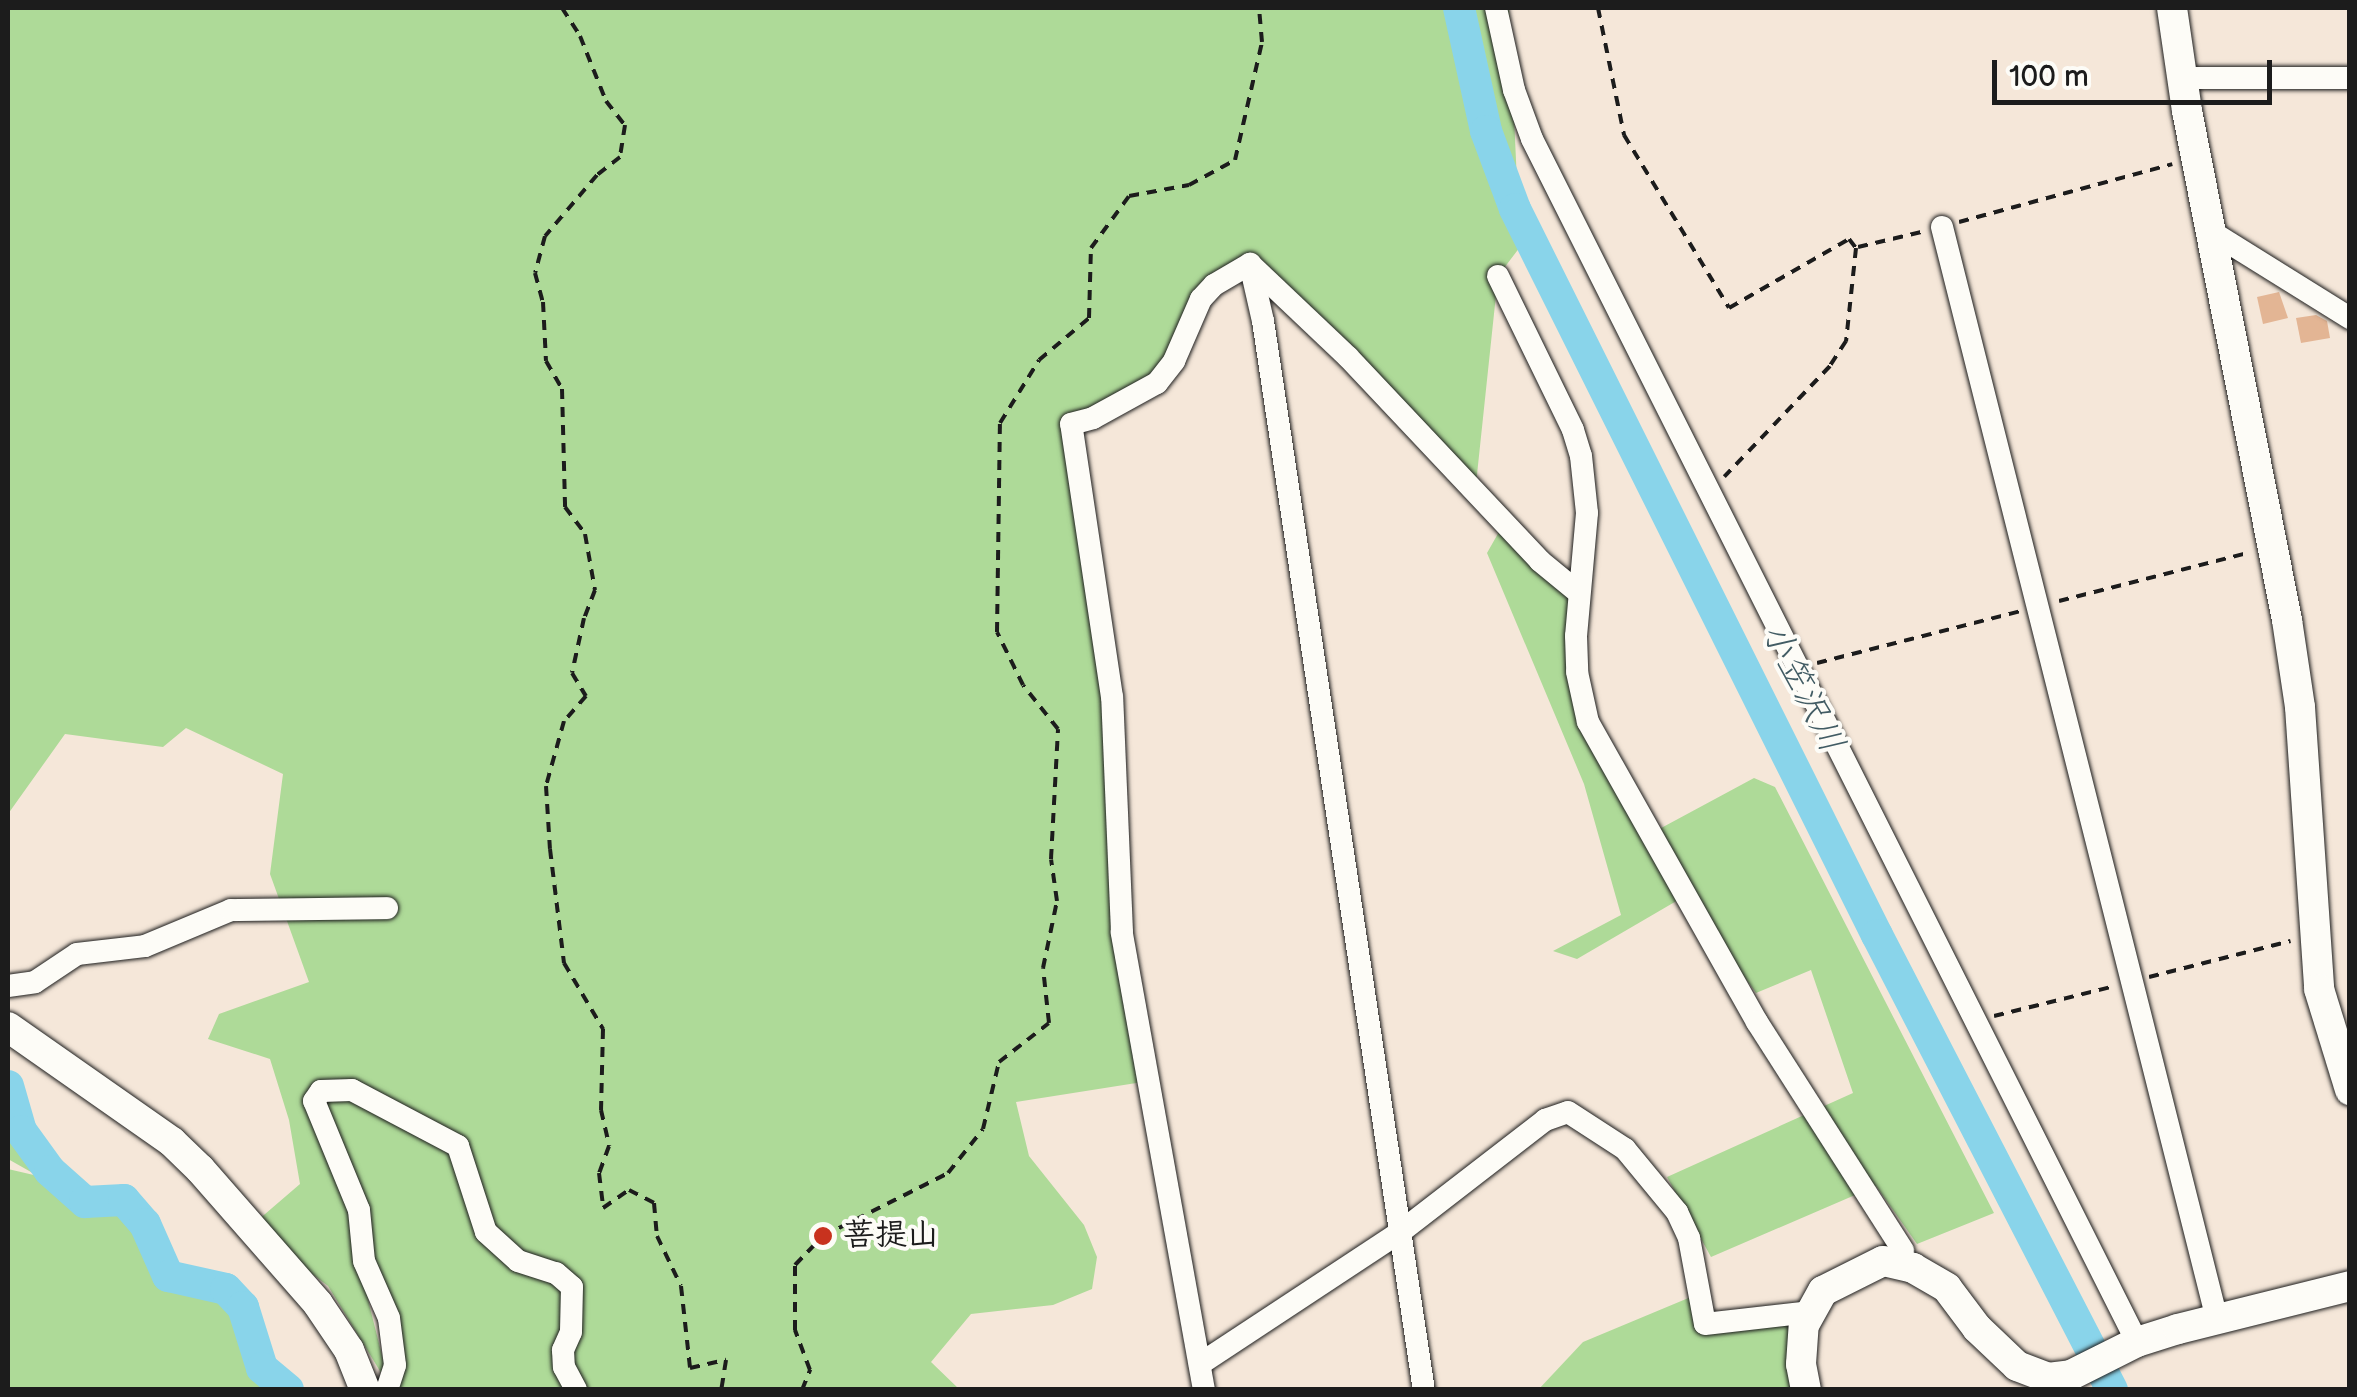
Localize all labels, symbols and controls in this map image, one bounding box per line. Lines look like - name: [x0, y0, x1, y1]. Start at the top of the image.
- scale bar: [1997, 40, 2277, 102]
- text: 100 m: [2009, 59, 2089, 95]
- water label: 小笠沢川: [1752, 616, 1852, 760]
- place label: 菩提山: [843, 1217, 939, 1255]
- marker: 菩提山: [812, 1225, 834, 1247]

